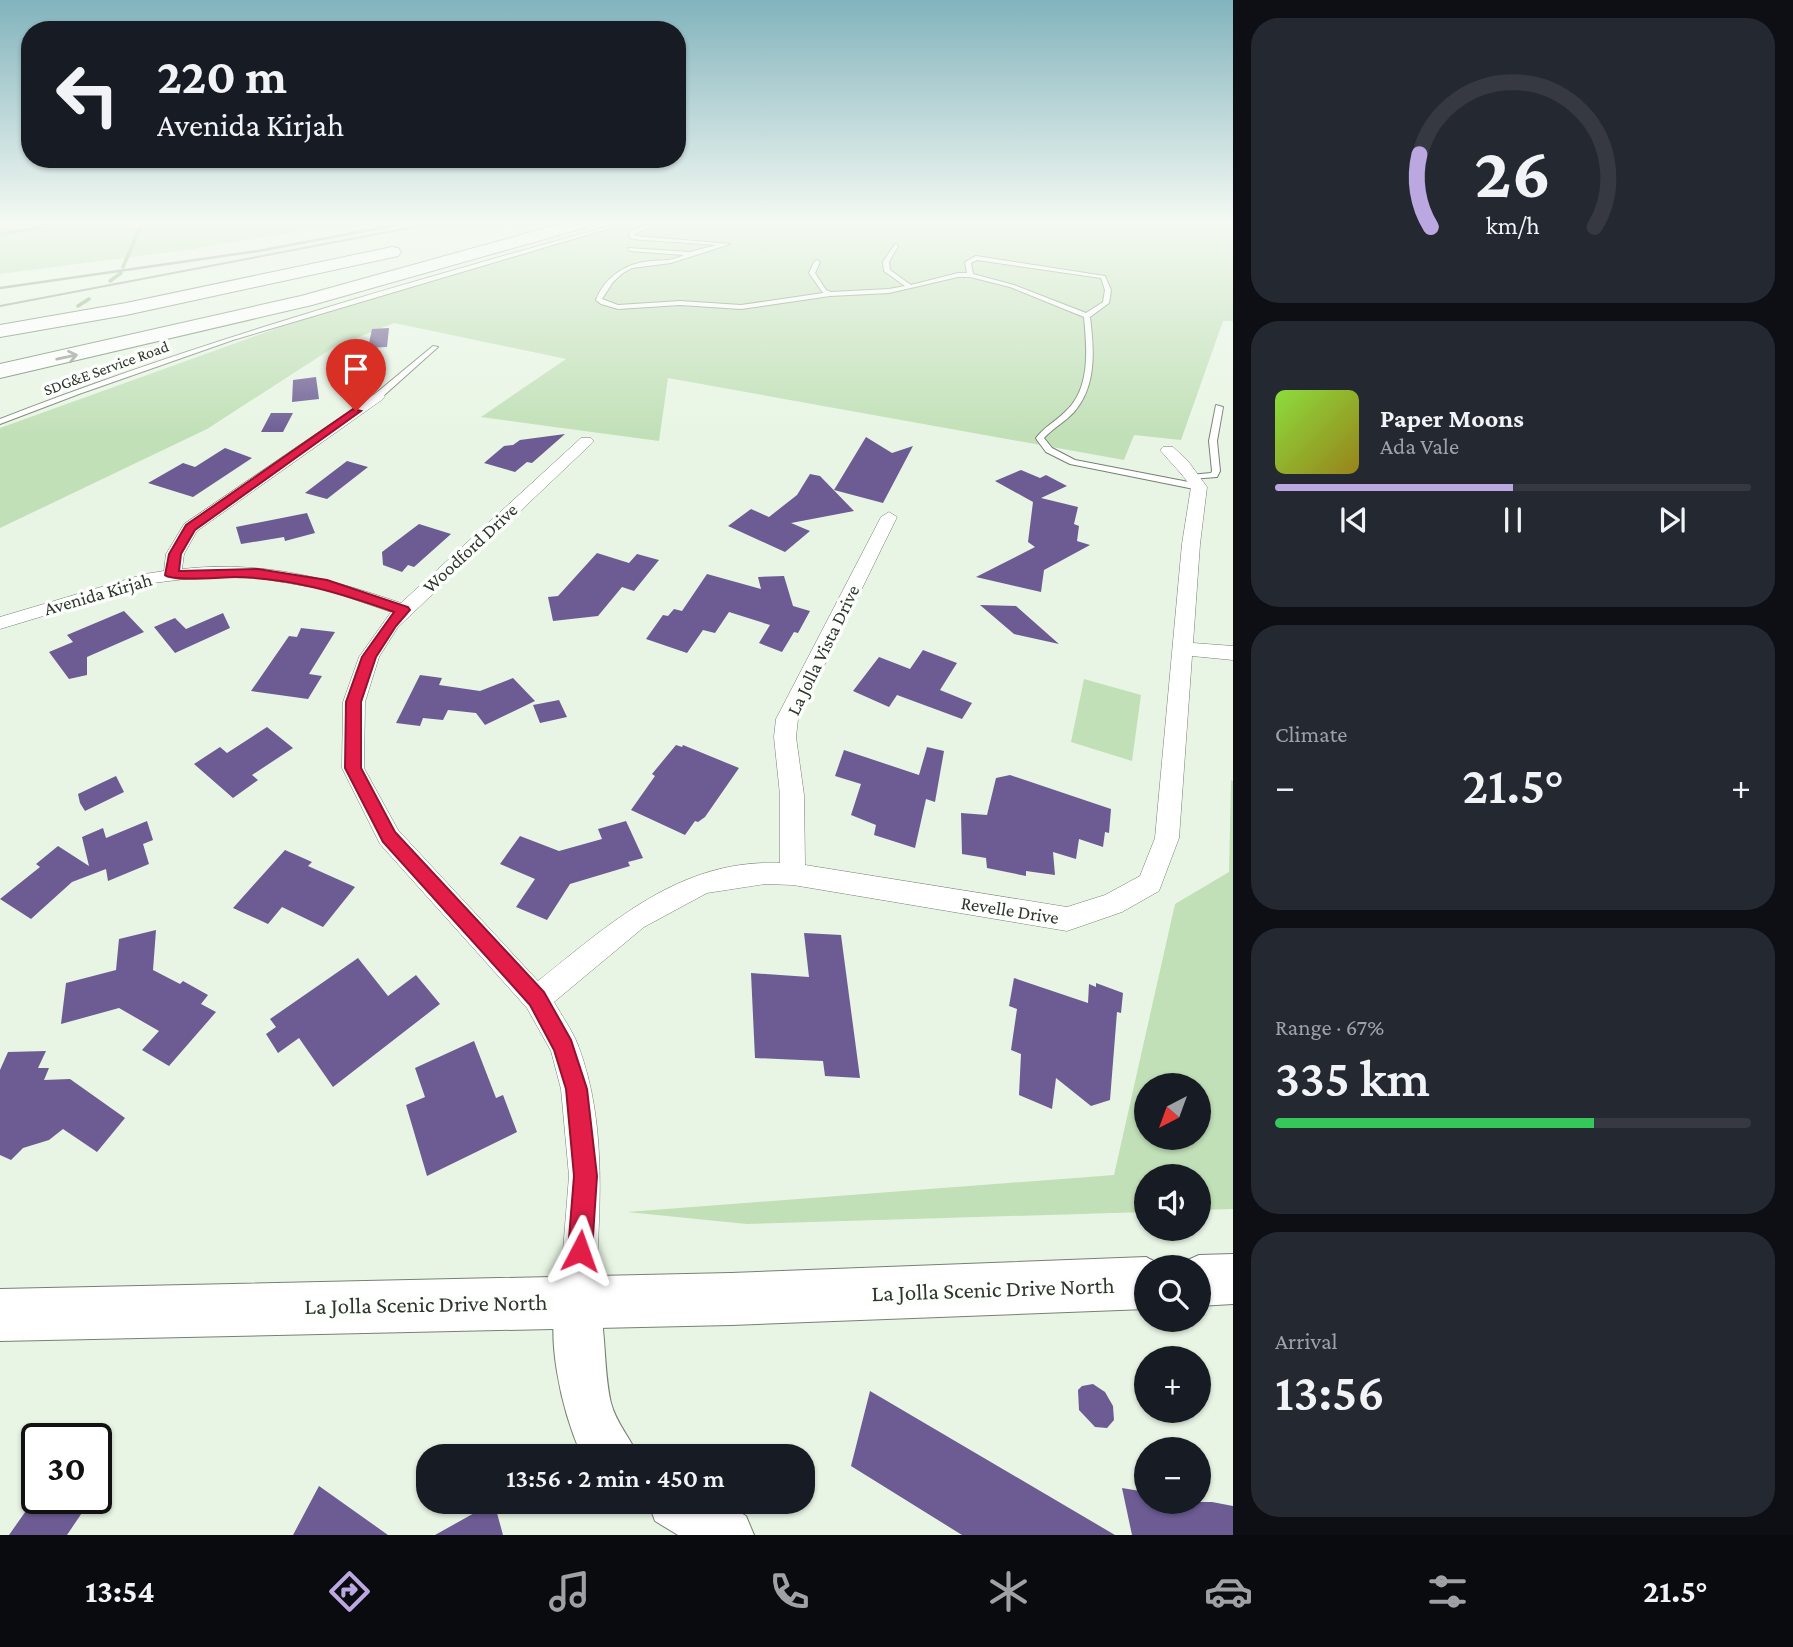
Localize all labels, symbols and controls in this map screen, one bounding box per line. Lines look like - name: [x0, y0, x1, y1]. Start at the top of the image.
- icon: left: [42, 49, 133, 140]
- text: 220 m: [157, 49, 287, 104]
- text: Avenida Kirjah: [157, 107, 344, 143]
- text: 26: [1475, 132, 1551, 213]
- text: km/h: [1486, 212, 1540, 239]
- street label: SDG&E Service Road: [41, 337, 171, 399]
- pin: [326, 339, 386, 411]
- one-way arrow: [55, 350, 78, 363]
- icon: arrive: [337, 350, 375, 388]
- text: Paper Moons: [1380, 404, 1524, 433]
- text: Ada Vale: [1380, 433, 1459, 459]
- street label: Woodford Drive: [418, 499, 522, 597]
- icon: previous: [1335, 501, 1373, 539]
- icon: pause: [1494, 501, 1532, 539]
- icon: next: [1653, 501, 1691, 539]
- street label: Avenida Kirjah: [42, 569, 155, 620]
- street label: La Jolla Vista Drive: [782, 582, 864, 718]
- text: Climate: [1275, 721, 1347, 747]
- text: 21.5°: [1462, 756, 1564, 814]
- text: −: [1275, 765, 1295, 807]
- text: +: [1731, 765, 1751, 807]
- street label: Revelle Drive: [960, 892, 1060, 928]
- text: Range · 67%: [1275, 1014, 1384, 1040]
- text: 335 km: [1275, 1049, 1430, 1107]
- north arrow: [1134, 1073, 1211, 1150]
- map controls: [1134, 1073, 1211, 1514]
- button: sound: [1134, 1164, 1211, 1241]
- position arrow: [543, 1214, 617, 1288]
- button: search: [1134, 1255, 1211, 1332]
- street label: La Jolla Scenic Drive North: [871, 1272, 1115, 1306]
- street label: La Jolla Scenic Drive North: [304, 1289, 548, 1319]
- text: Arrival: [1275, 1328, 1338, 1354]
- button: +: [1134, 1346, 1211, 1423]
- text: 13:56: [1275, 1363, 1385, 1421]
- speed limit sign: 30: [21, 1423, 112, 1514]
- button: −: [1134, 1437, 1211, 1514]
- text: 13:56 · 2 min · 450 m: [506, 1464, 725, 1493]
- icon: directions: [325, 1567, 374, 1616]
- icon: music: [545, 1567, 594, 1616]
- icon: phone: [765, 1567, 814, 1616]
- icon: climate: [984, 1567, 1033, 1616]
- icon: car: [1204, 1567, 1253, 1616]
- icon: filters: [1423, 1567, 1472, 1616]
- text: 13:54: [85, 1573, 155, 1609]
- text: 21.5°: [1643, 1573, 1708, 1609]

